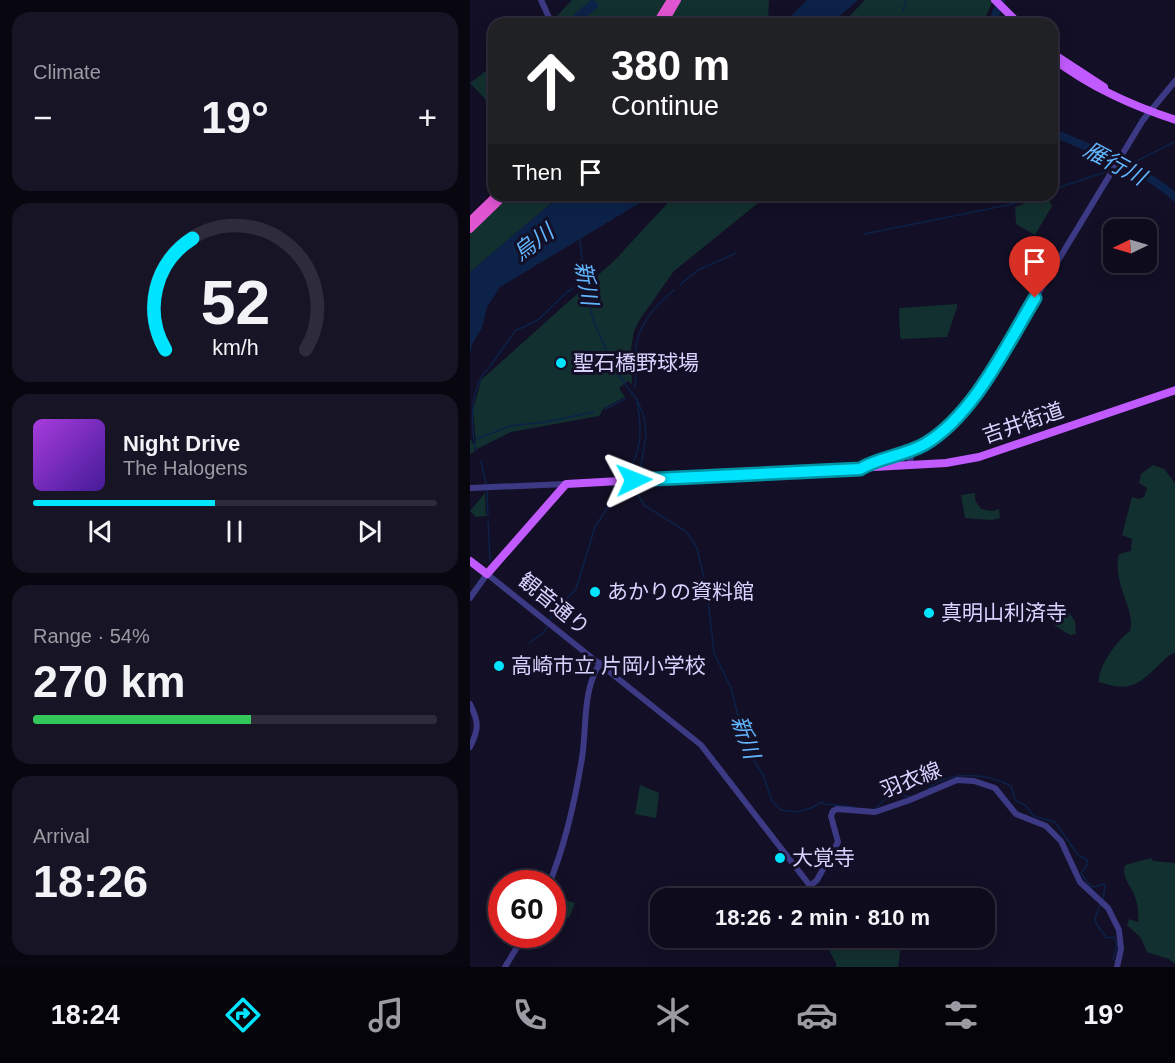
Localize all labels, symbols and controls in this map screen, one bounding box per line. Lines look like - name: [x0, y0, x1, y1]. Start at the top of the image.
- icon: ahead: [512, 42, 590, 120]
- text: 380 m: [611, 42, 730, 89]
- text: Climate: [33, 61, 101, 83]
- text: Continue: [611, 91, 719, 121]
- text: 19°: [201, 92, 269, 143]
- text: −: [33, 99, 52, 136]
- text: +: [418, 99, 437, 136]
- water label: 雁行川: [1080, 137, 1152, 191]
- icon: arrive: [574, 156, 607, 189]
- text: Then: [512, 160, 562, 185]
- water label: 烏川: [508, 218, 560, 266]
- north arrow: [1103, 219, 1157, 273]
- map controls: [1103, 219, 1157, 273]
- pin: [1009, 236, 1060, 298]
- icon: arrive: [1018, 245, 1051, 278]
- water label: 新川: [570, 259, 603, 309]
- text: 52: [200, 268, 270, 337]
- text: km/h: [212, 336, 258, 360]
- place label: 聖石橋野球場: [573, 351, 699, 374]
- marker: 聖石橋野球場: [554, 356, 568, 370]
- street label: 吉井街道: [979, 398, 1066, 447]
- text: Night Drive: [123, 431, 240, 456]
- position arrow: [602, 448, 666, 512]
- text: The Halogens: [123, 457, 248, 479]
- icon: previous: [84, 515, 117, 548]
- icon: pause: [218, 515, 251, 548]
- icon: next: [353, 515, 386, 548]
- street label: 観音通り: [514, 568, 594, 639]
- place label: あかりの資料館: [607, 580, 754, 603]
- marker: あかりの資料館: [588, 585, 602, 599]
- place label: 真明山利済寺: [941, 601, 1067, 624]
- marker: 真明山利済寺: [922, 606, 936, 620]
- text: Range · 54%: [33, 625, 150, 647]
- place label: 高崎市立 片岡小学校: [511, 654, 706, 677]
- text: 270 km: [33, 656, 186, 707]
- marker: 高崎市立 片岡小学校: [492, 659, 506, 673]
- water label: 新川: [727, 712, 765, 764]
- street label: 羽衣線: [877, 758, 944, 802]
- text: Arrival: [33, 825, 90, 847]
- place label: 大覚寺: [792, 846, 855, 869]
- marker: 大覚寺: [773, 851, 787, 865]
- text: 18:26: [33, 856, 148, 907]
- speed limit sign: 60: [488, 870, 566, 948]
- text: 18:26 · 2 min · 810 m: [715, 905, 930, 930]
- icon: directions: [222, 994, 264, 1036]
- icon: music: [365, 994, 407, 1036]
- icon: phone: [509, 994, 551, 1036]
- icon: climate: [652, 994, 694, 1036]
- icon: car: [796, 994, 838, 1036]
- icon: filters: [940, 994, 982, 1036]
- text: 18:24: [51, 1000, 120, 1030]
- text: 19°: [1083, 1000, 1124, 1030]

